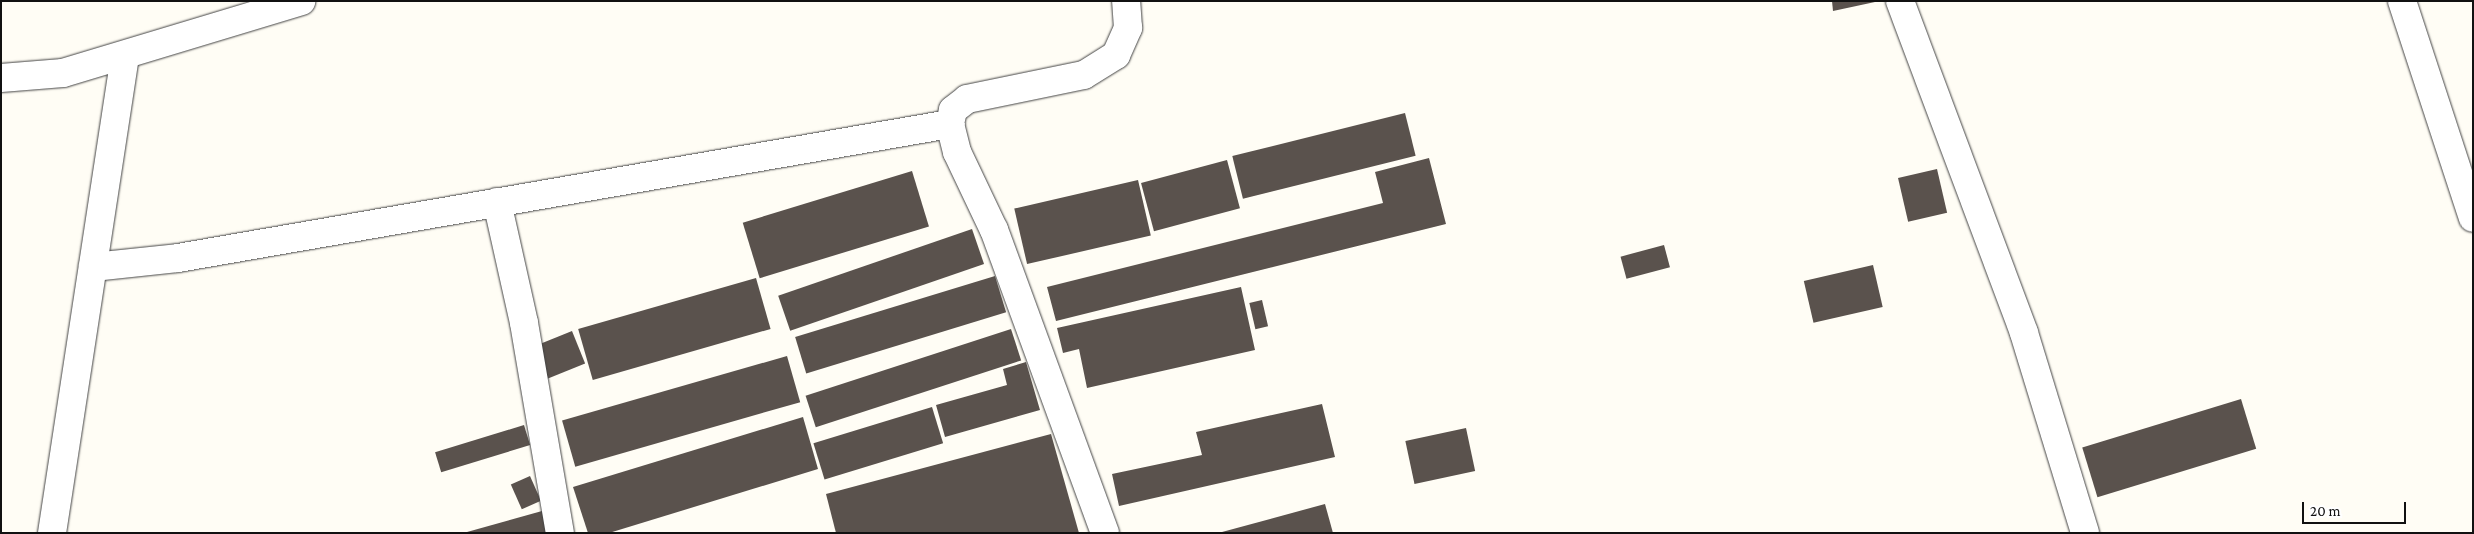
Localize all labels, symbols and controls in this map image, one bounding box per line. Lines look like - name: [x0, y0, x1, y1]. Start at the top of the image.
- scale bar: [2304, 492, 2408, 524]
- text: 20 m: [2310, 503, 2341, 519]

